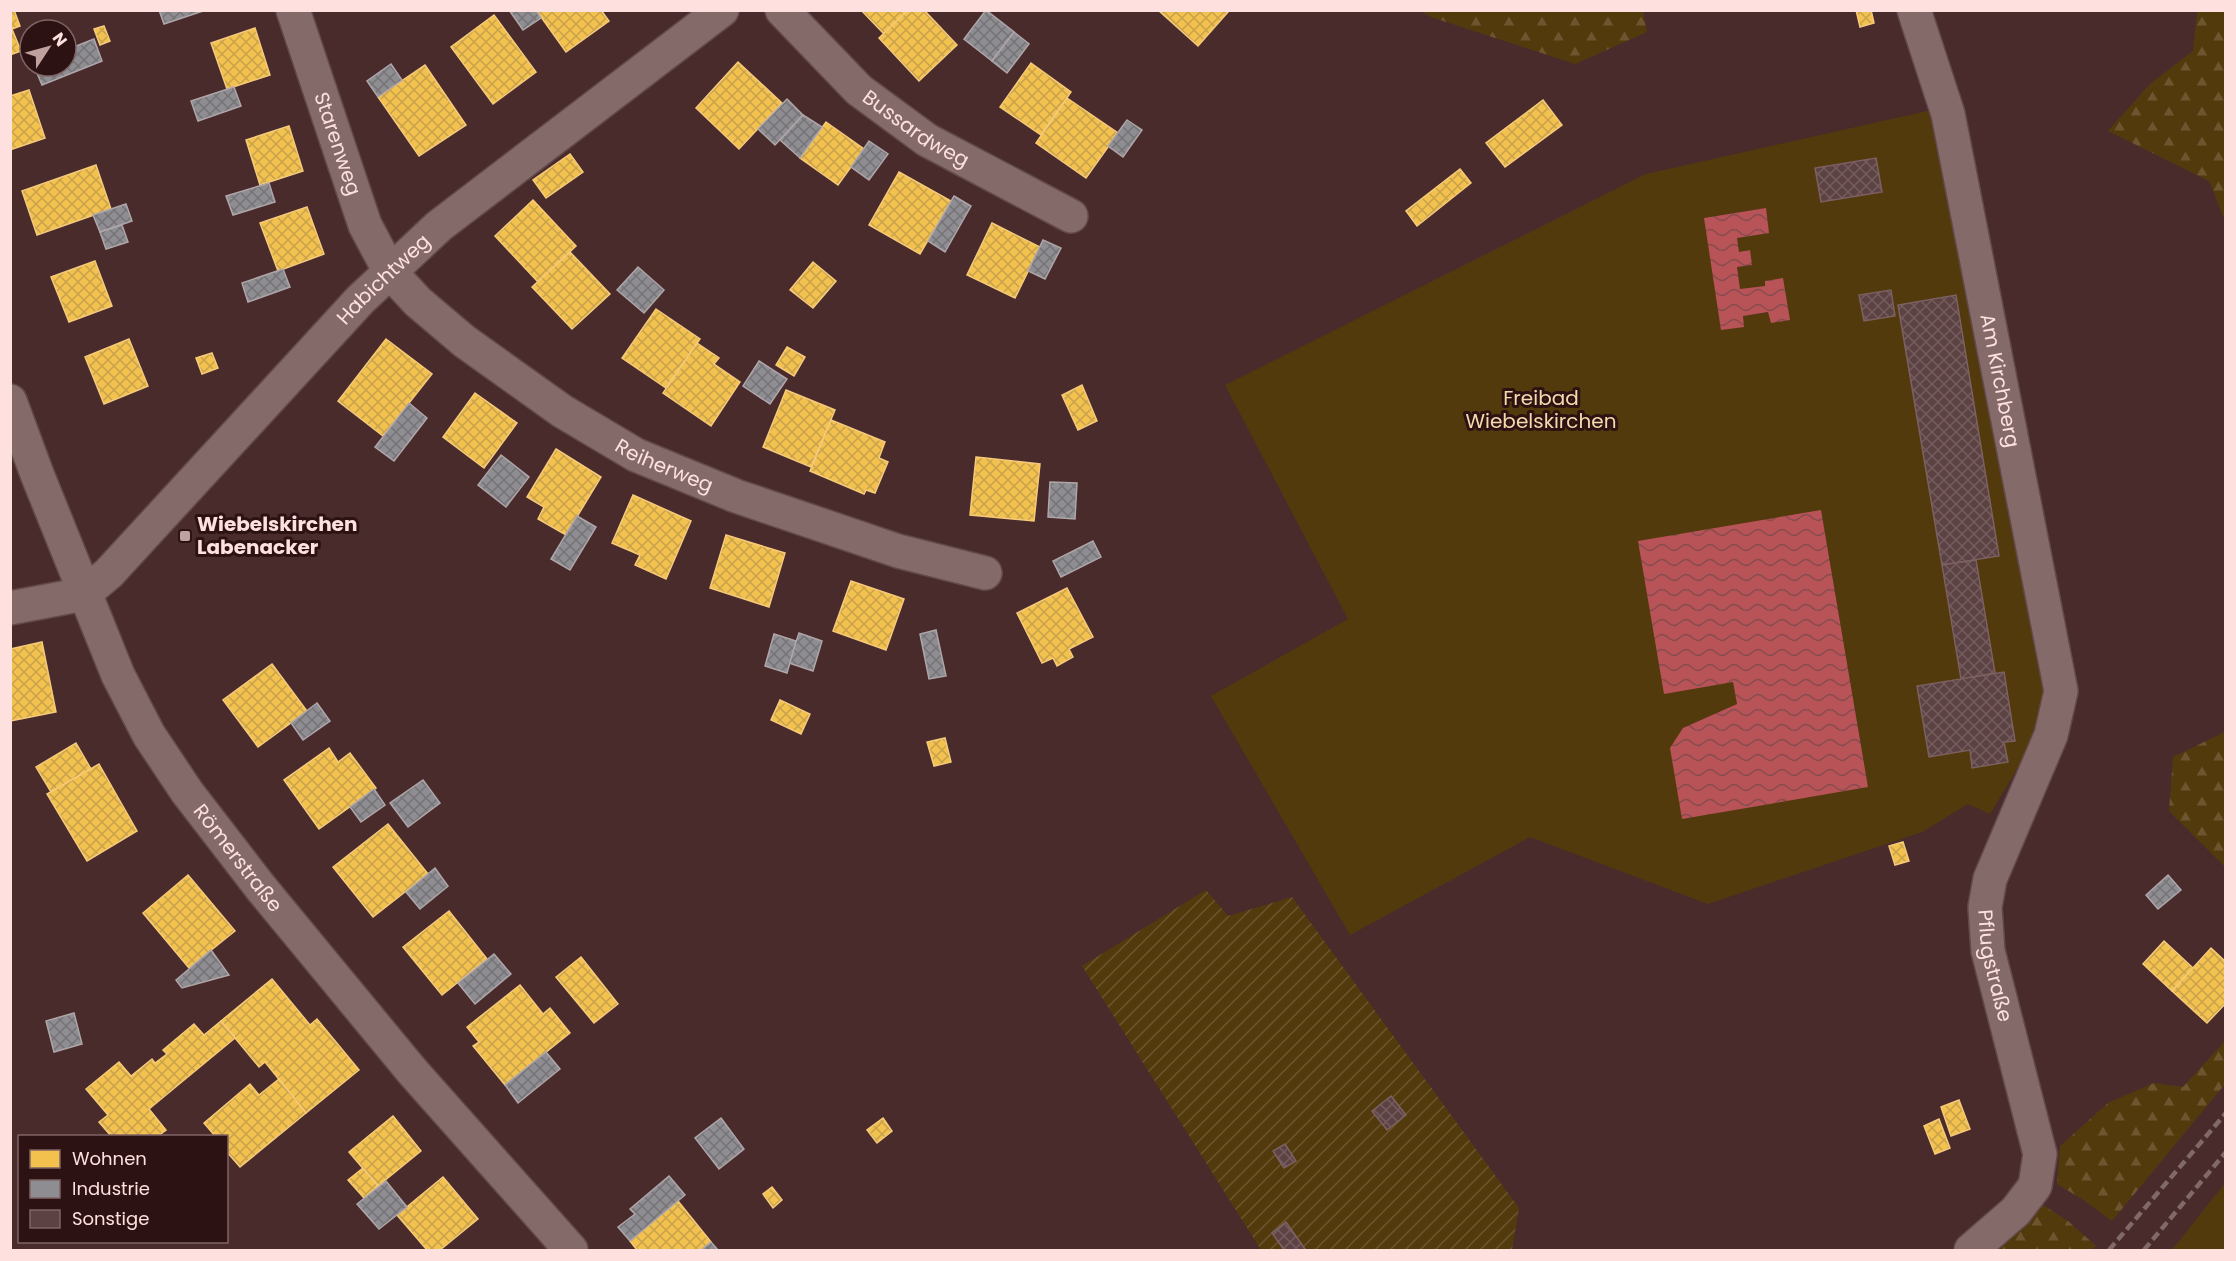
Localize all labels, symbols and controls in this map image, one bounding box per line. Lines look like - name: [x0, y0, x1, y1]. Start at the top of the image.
- north arrow: [18, 18, 78, 78]
- text: N: [47, 28, 73, 51]
- street label: Bussardweg: [857, 83, 974, 174]
- street label: Starenweg: [307, 88, 368, 199]
- street label: Habichtweg: [330, 227, 436, 331]
- street label: Am Kirchberg: [1973, 311, 2027, 450]
- park label: Freibad Wiebelskirchen: [1466, 384, 1616, 435]
- street label: Reiherweg: [610, 432, 718, 499]
- place label: Wiebelskirchen Labenacker: [197, 510, 357, 561]
- marker: Wiebelskirchen Labenacker: [178, 529, 192, 543]
- street label: Römerstraße: [187, 798, 289, 918]
- street label: Pflugstraße: [1971, 909, 2020, 1025]
- legend: [18, 1135, 228, 1243]
- text: Wohnen: [72, 1146, 147, 1171]
- text: Industrie: [72, 1176, 150, 1201]
- text: Sonstige: [72, 1206, 149, 1231]

